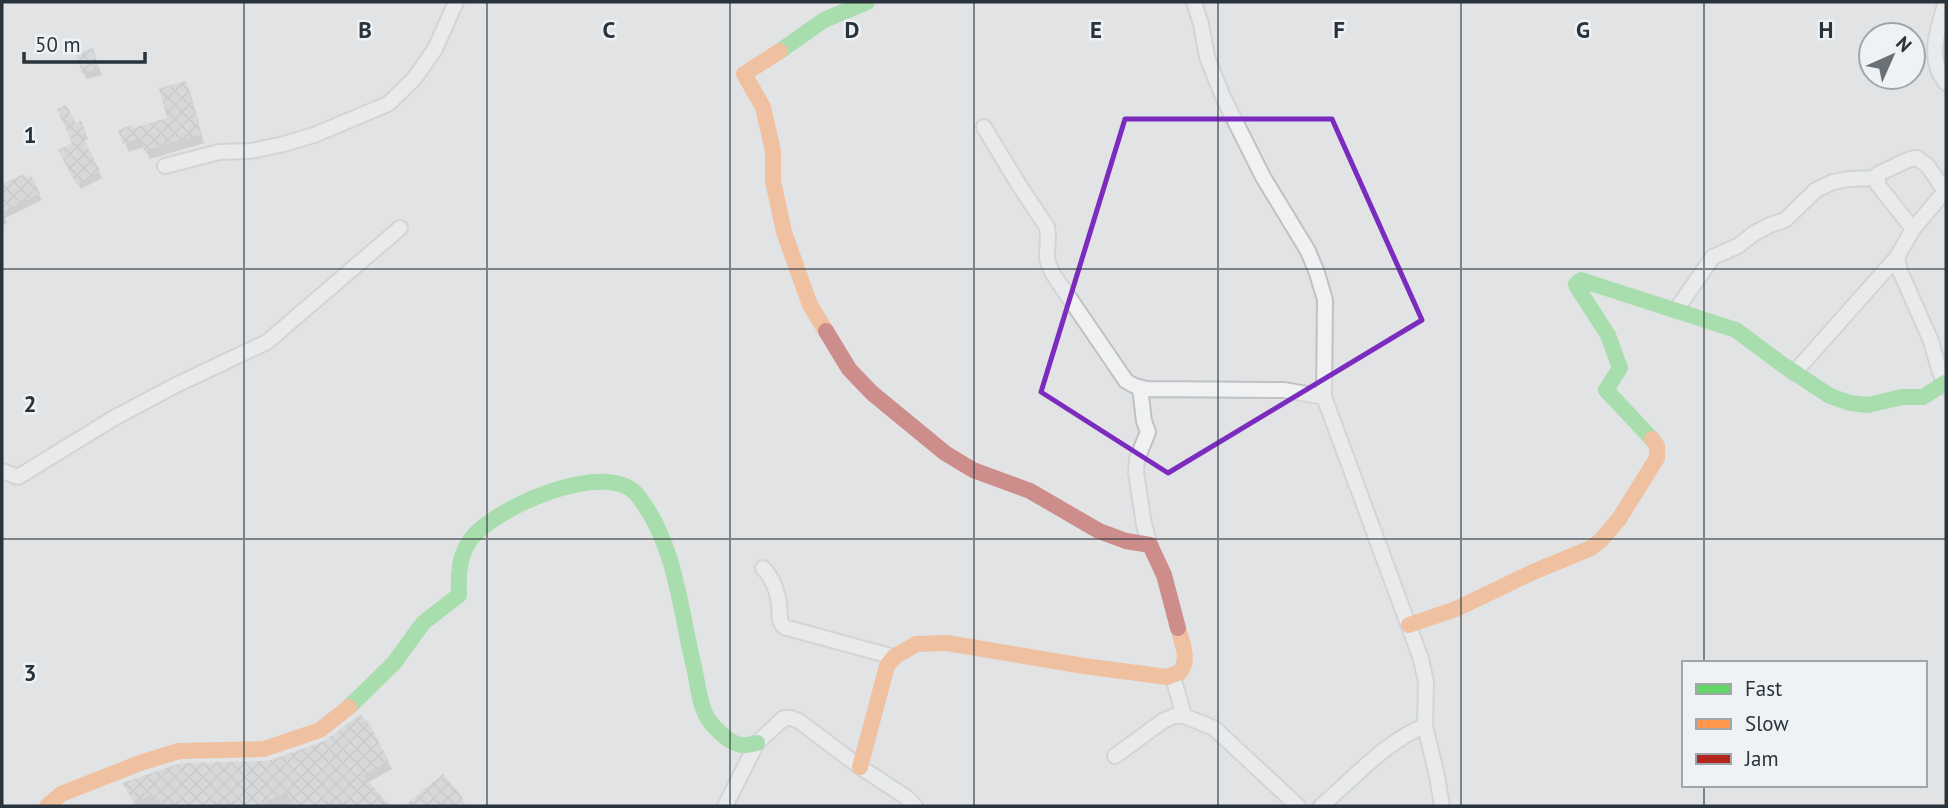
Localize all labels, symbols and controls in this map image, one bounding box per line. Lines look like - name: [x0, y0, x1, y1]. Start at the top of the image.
- text: B: [358, 15, 372, 44]
- text: C: [603, 15, 616, 44]
- text: D: [845, 15, 859, 44]
- text: E: [1090, 15, 1102, 44]
- text: F: [1333, 15, 1345, 44]
- text: G: [1576, 15, 1590, 44]
- text: H: [1819, 15, 1833, 44]
- scale bar: [24, 21, 145, 65]
- north arrow: [1857, 21, 1927, 91]
- text: 50 m: [35, 31, 81, 58]
- text: N: [1891, 31, 1917, 57]
- text: 1: [23, 120, 37, 149]
- text: 2: [23, 389, 37, 418]
- text: 3: [23, 658, 37, 687]
- legend: [1682, 661, 1927, 787]
- text: Fast: [1745, 675, 1782, 702]
- text: Slow: [1745, 710, 1789, 737]
- text: Jam: [1744, 745, 1779, 772]

